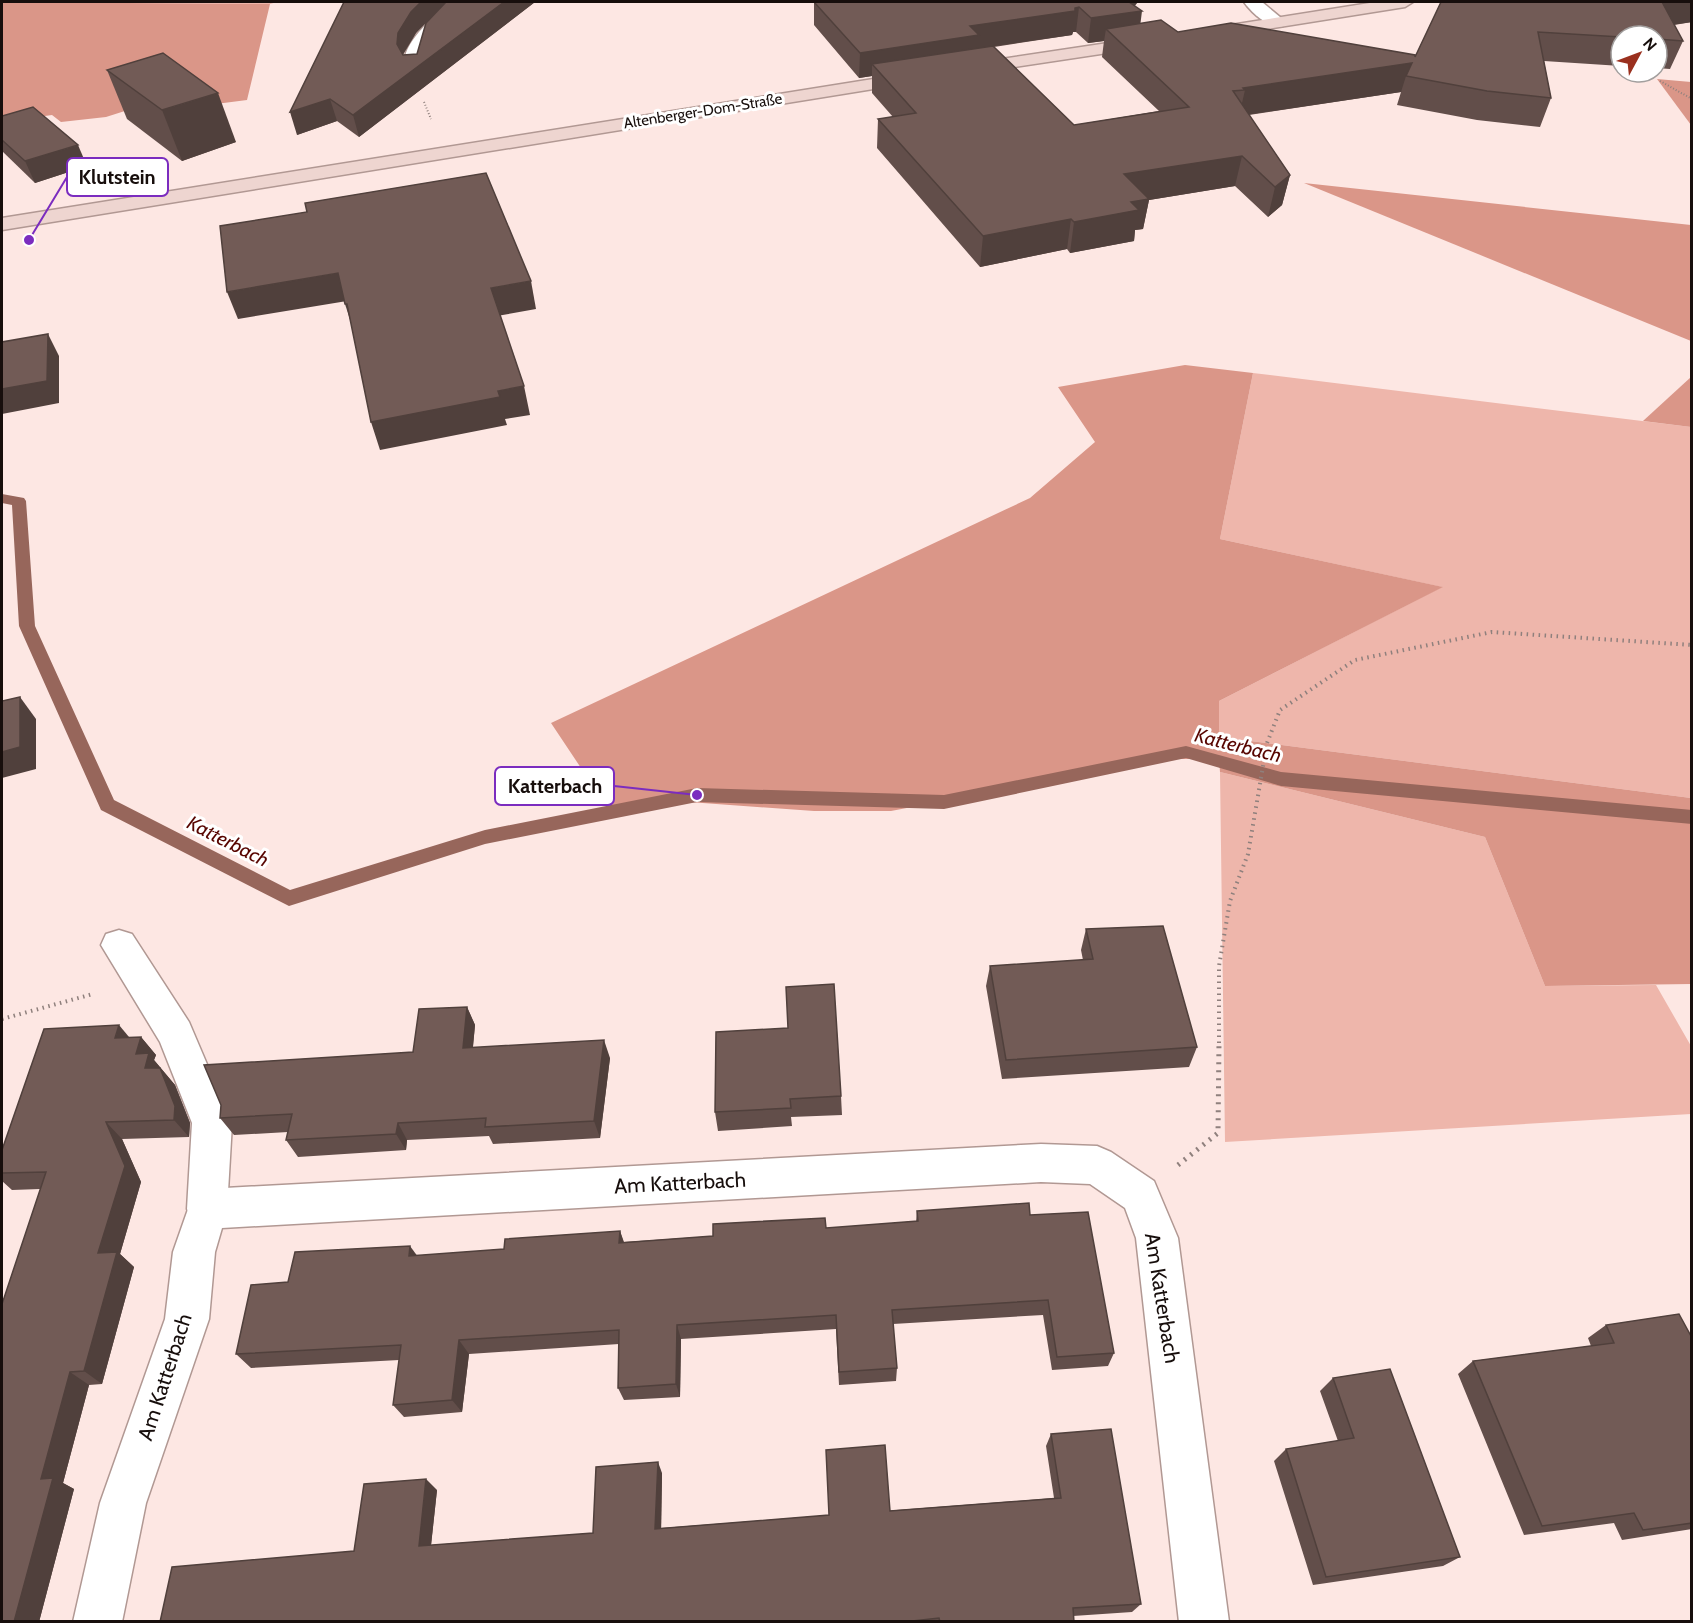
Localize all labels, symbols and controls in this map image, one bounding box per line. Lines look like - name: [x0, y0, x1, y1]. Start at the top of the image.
- north arrow: [1609, 24, 1669, 84]
- text: N: [1639, 34, 1661, 55]
- street label: Altenberger-Dom-Straße: [622, 90, 784, 132]
- callout: Klutstein: [67, 158, 168, 196]
- text: Klutstein: [78, 165, 156, 189]
- water label: Katterbach: [1192, 723, 1284, 767]
- callout: Katterbach: [495, 767, 614, 805]
- text: Katterbach: [508, 774, 602, 798]
- water label: Katterbach: [183, 810, 273, 872]
- street label: Am Katterbach: [613, 1167, 747, 1198]
- street label: Am Katterbach: [1140, 1231, 1185, 1365]
- street label: Am Katterbach: [132, 1310, 197, 1443]

